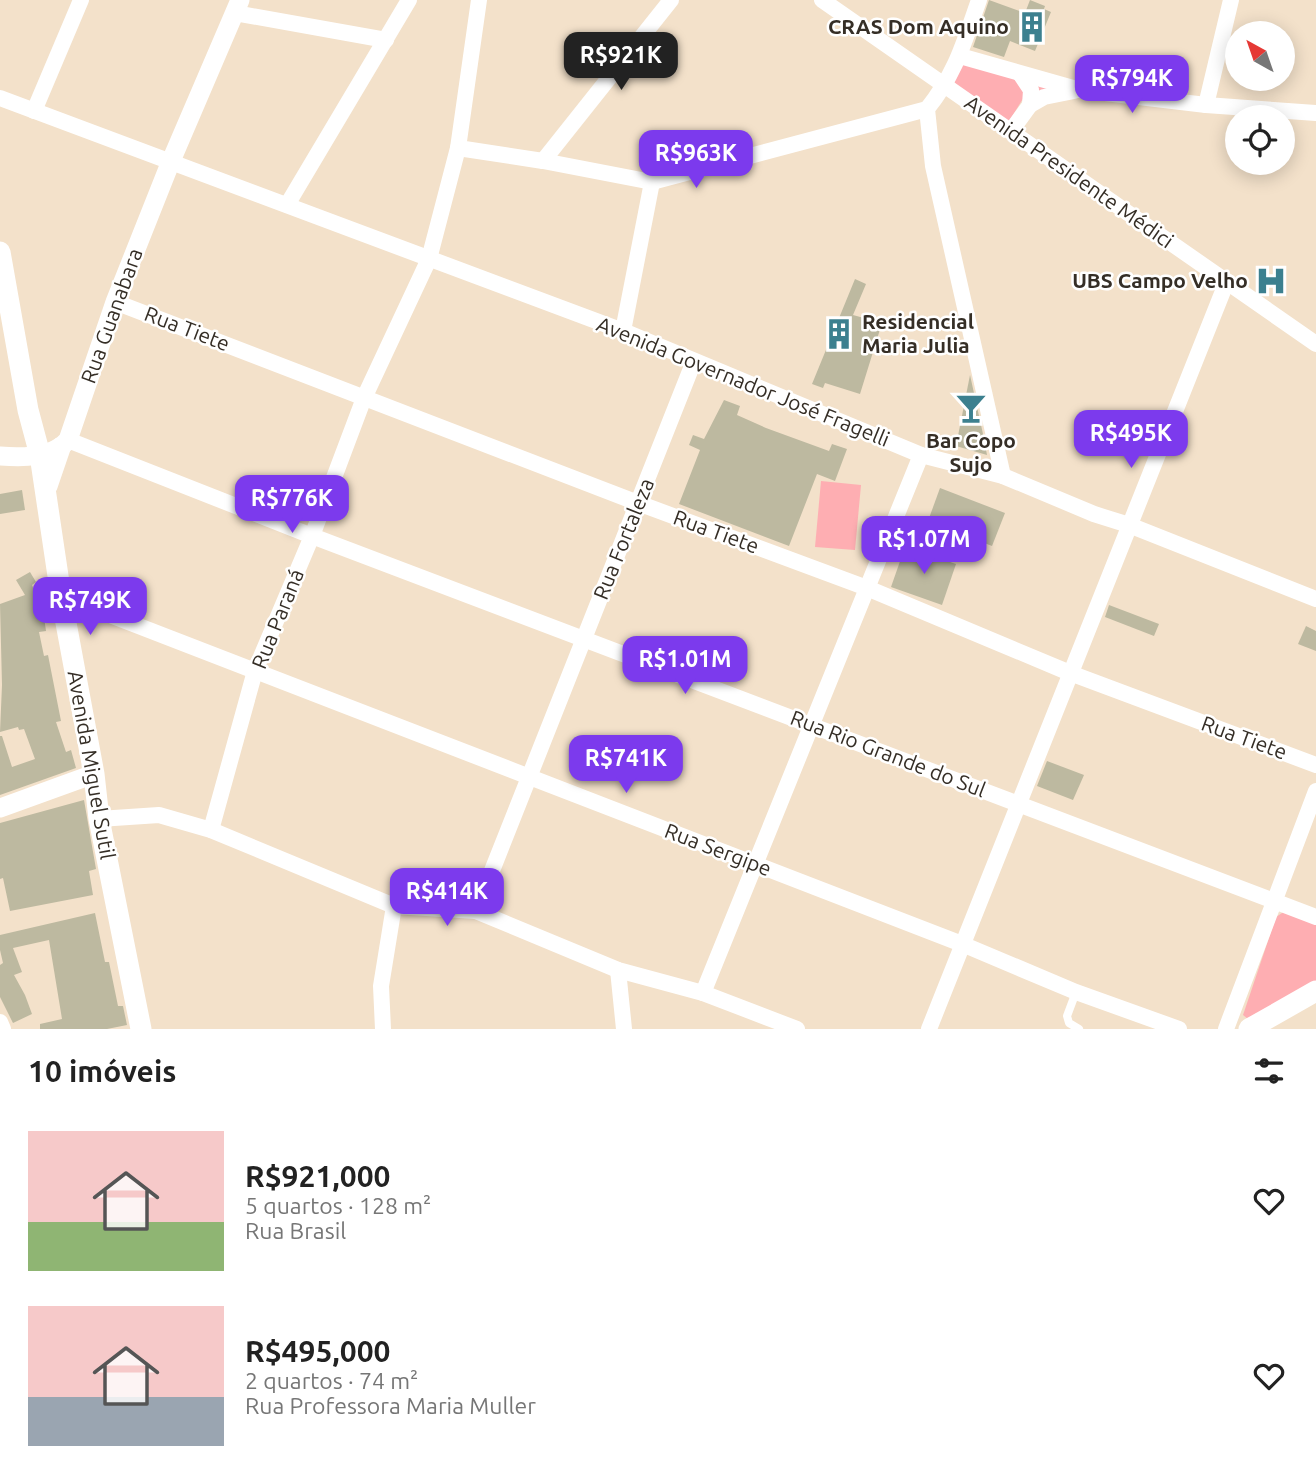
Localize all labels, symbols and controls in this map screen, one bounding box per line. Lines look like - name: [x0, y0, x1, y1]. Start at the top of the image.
- building icon: CRAS Dom Aquino: [1015, 10, 1049, 44]
- place label: CRAS Dom Aquino: [828, 14, 1009, 38]
- north arrow: [1225, 21, 1295, 91]
- map controls: [1225, 21, 1295, 175]
- pin: R$921K: [564, 32, 678, 92]
- text: R$921K: [580, 42, 662, 67]
- pin: R$794K: [1075, 55, 1189, 115]
- text: R$794K: [1091, 65, 1173, 90]
- street label: Avenida Presidente Médici: [961, 90, 1178, 252]
- button: locate: [1225, 105, 1295, 175]
- pin: R$963K: [639, 130, 753, 190]
- text: R$963K: [655, 140, 737, 165]
- street label: Rua Guanabara: [76, 245, 147, 386]
- hospital icon: UBS Campo Velho: [1254, 264, 1288, 298]
- place label: UBS Campo Velho: [1072, 268, 1248, 292]
- street label: Rua Tiete: [141, 301, 233, 355]
- place label: Residencial Maria Julia: [862, 309, 974, 357]
- street label: Avenida Governador José Fragelli: [594, 311, 893, 451]
- building icon: Residencial Maria Julia: [822, 317, 856, 351]
- bar icon: Bar Copo Sujo: [954, 391, 988, 425]
- pin: R$495K: [1074, 410, 1188, 470]
- text: R$495K: [1090, 420, 1172, 445]
- place label: Bar Copo Sujo: [926, 428, 1016, 476]
- street label: Rua Fortaleza: [588, 475, 658, 603]
- pin: R$776K: [235, 476, 349, 535]
- text: R$776K: [251, 485, 333, 510]
- street label: Rua Tiete: [670, 505, 762, 558]
- pin: R$1.07M: [859, 516, 989, 576]
- text: R$1.07M: [877, 526, 971, 551]
- street label: Rua Paraná: [246, 565, 308, 672]
- pin: R$749K: [33, 578, 147, 637]
- text: R$749K: [49, 587, 131, 612]
- pin: R$1.01M: [620, 636, 750, 696]
- text: R$1.01M: [638, 646, 732, 671]
- street label: Avenida Miguel Sutil: [64, 669, 120, 861]
- street label: Rua Rio Grande do Sul: [787, 705, 989, 801]
- street label: Rua Tiete: [1198, 711, 1290, 764]
- pin: R$741K: [569, 736, 683, 795]
- text: R$741K: [585, 745, 667, 770]
- street label: Rua Sergipe: [662, 818, 775, 880]
- pin: R$414K: [390, 869, 504, 928]
- text: R$414K: [406, 878, 488, 903]
- icon: filters: [1250, 1052, 1288, 1090]
- text: 10 imóveis: [28, 1054, 176, 1088]
- icon: home: [84, 1159, 168, 1243]
- text: R$921,000: [245, 1159, 391, 1193]
- icon: heart: [1250, 1182, 1288, 1220]
- text: 5 quartos · 128 m²: [245, 1193, 431, 1218]
- text: Rua Brasil: [245, 1218, 346, 1243]
- icon: home: [84, 1334, 168, 1418]
- text: R$495,000: [245, 1334, 391, 1368]
- icon: heart: [1250, 1357, 1288, 1395]
- text: 2 quartos · 74 m²: [245, 1368, 418, 1393]
- text: Rua Professora Maria Muller: [245, 1393, 536, 1418]

